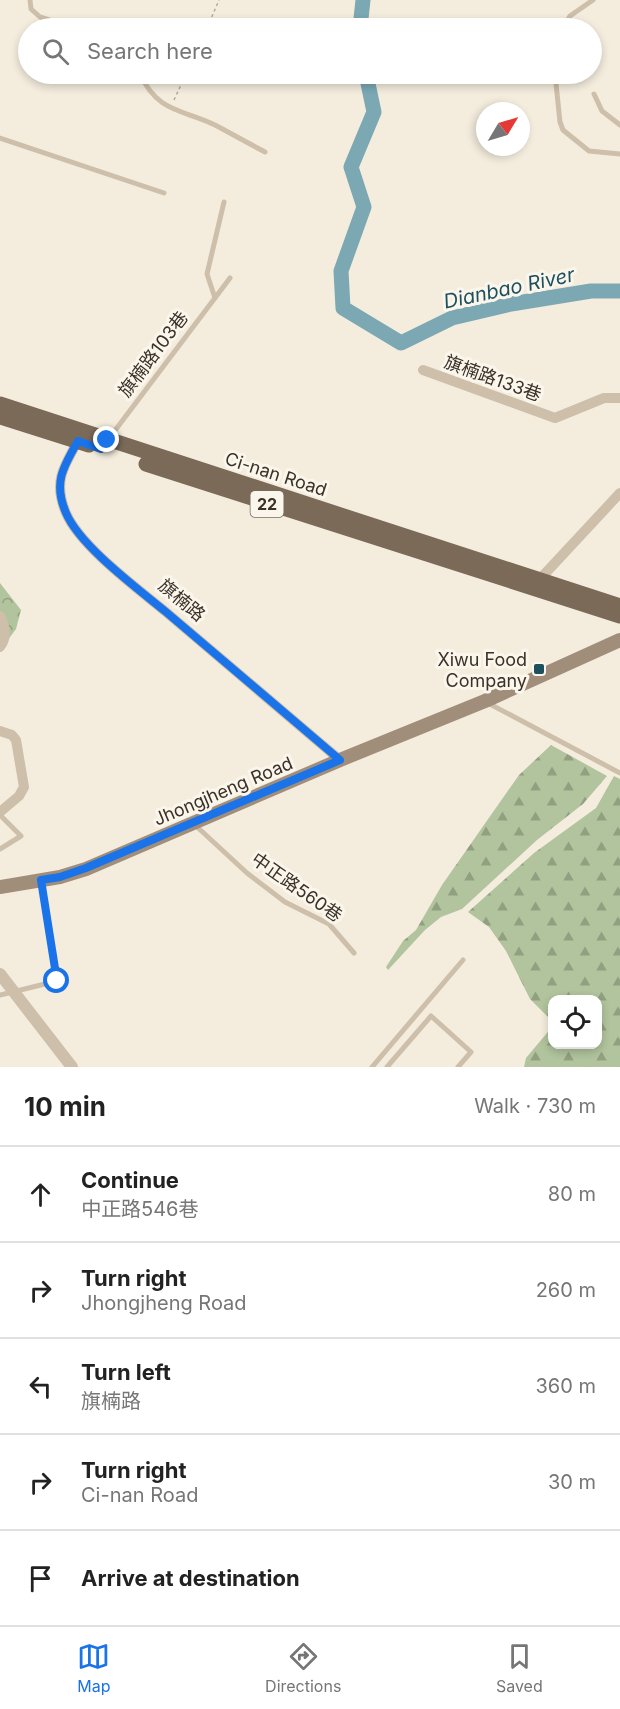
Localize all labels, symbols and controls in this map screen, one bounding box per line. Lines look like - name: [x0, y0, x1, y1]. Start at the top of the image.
- search box: [18, 18, 602, 84]
- icon: search: [39, 35, 72, 68]
- text: Search here: [87, 38, 213, 64]
- north arrow: [476, 102, 530, 156]
- water label: Dianbao River: [441, 262, 577, 314]
- street label: 旗楠路103巷: [114, 307, 192, 401]
- street label: 旗楠路133巷: [442, 351, 544, 405]
- route end: [93, 426, 119, 452]
- street label: Ci-nan Road: [223, 448, 329, 500]
- road number: 22: [250, 491, 284, 517]
- street label: 旗楠路: [155, 575, 209, 625]
- place label: Xiwu Food Company: [437, 649, 527, 691]
- marker: Xiwu Food Company: [532, 662, 546, 676]
- street label: Jhongjheng Road: [150, 752, 296, 830]
- street label: 中正路560巷: [248, 848, 346, 926]
- route start: [43, 967, 69, 993]
- map controls: [548, 995, 602, 1049]
- button: locate: [548, 995, 602, 1049]
- text: 10 min: [24, 1091, 106, 1122]
- text: Walk · 730 m: [474, 1094, 596, 1118]
- text: Continue: [81, 1167, 179, 1193]
- icon: ahead: [24, 1178, 57, 1211]
- text: 80 m: [548, 1182, 596, 1206]
- text: 中正路546巷: [81, 1197, 198, 1221]
- text: Turn right: [81, 1265, 187, 1291]
- icon: right: [24, 1274, 57, 1307]
- text: 260 m: [536, 1278, 596, 1302]
- text: Jhongjheng Road: [81, 1291, 247, 1315]
- text: Turn left: [81, 1359, 171, 1385]
- icon: left: [24, 1370, 57, 1403]
- text: 360 m: [535, 1374, 596, 1398]
- text: 旗楠路: [81, 1389, 141, 1413]
- text: Turn right: [81, 1457, 187, 1483]
- icon: right: [24, 1466, 57, 1499]
- text: 30 m: [548, 1470, 596, 1494]
- text: Ci-nan Road: [81, 1483, 198, 1507]
- icon: arrive: [24, 1562, 57, 1595]
- text: Arrive at destination: [81, 1565, 300, 1591]
- tab: Map: [77, 1640, 111, 1696]
- tab: Directions: [265, 1640, 341, 1696]
- tab: Saved: [496, 1640, 543, 1696]

